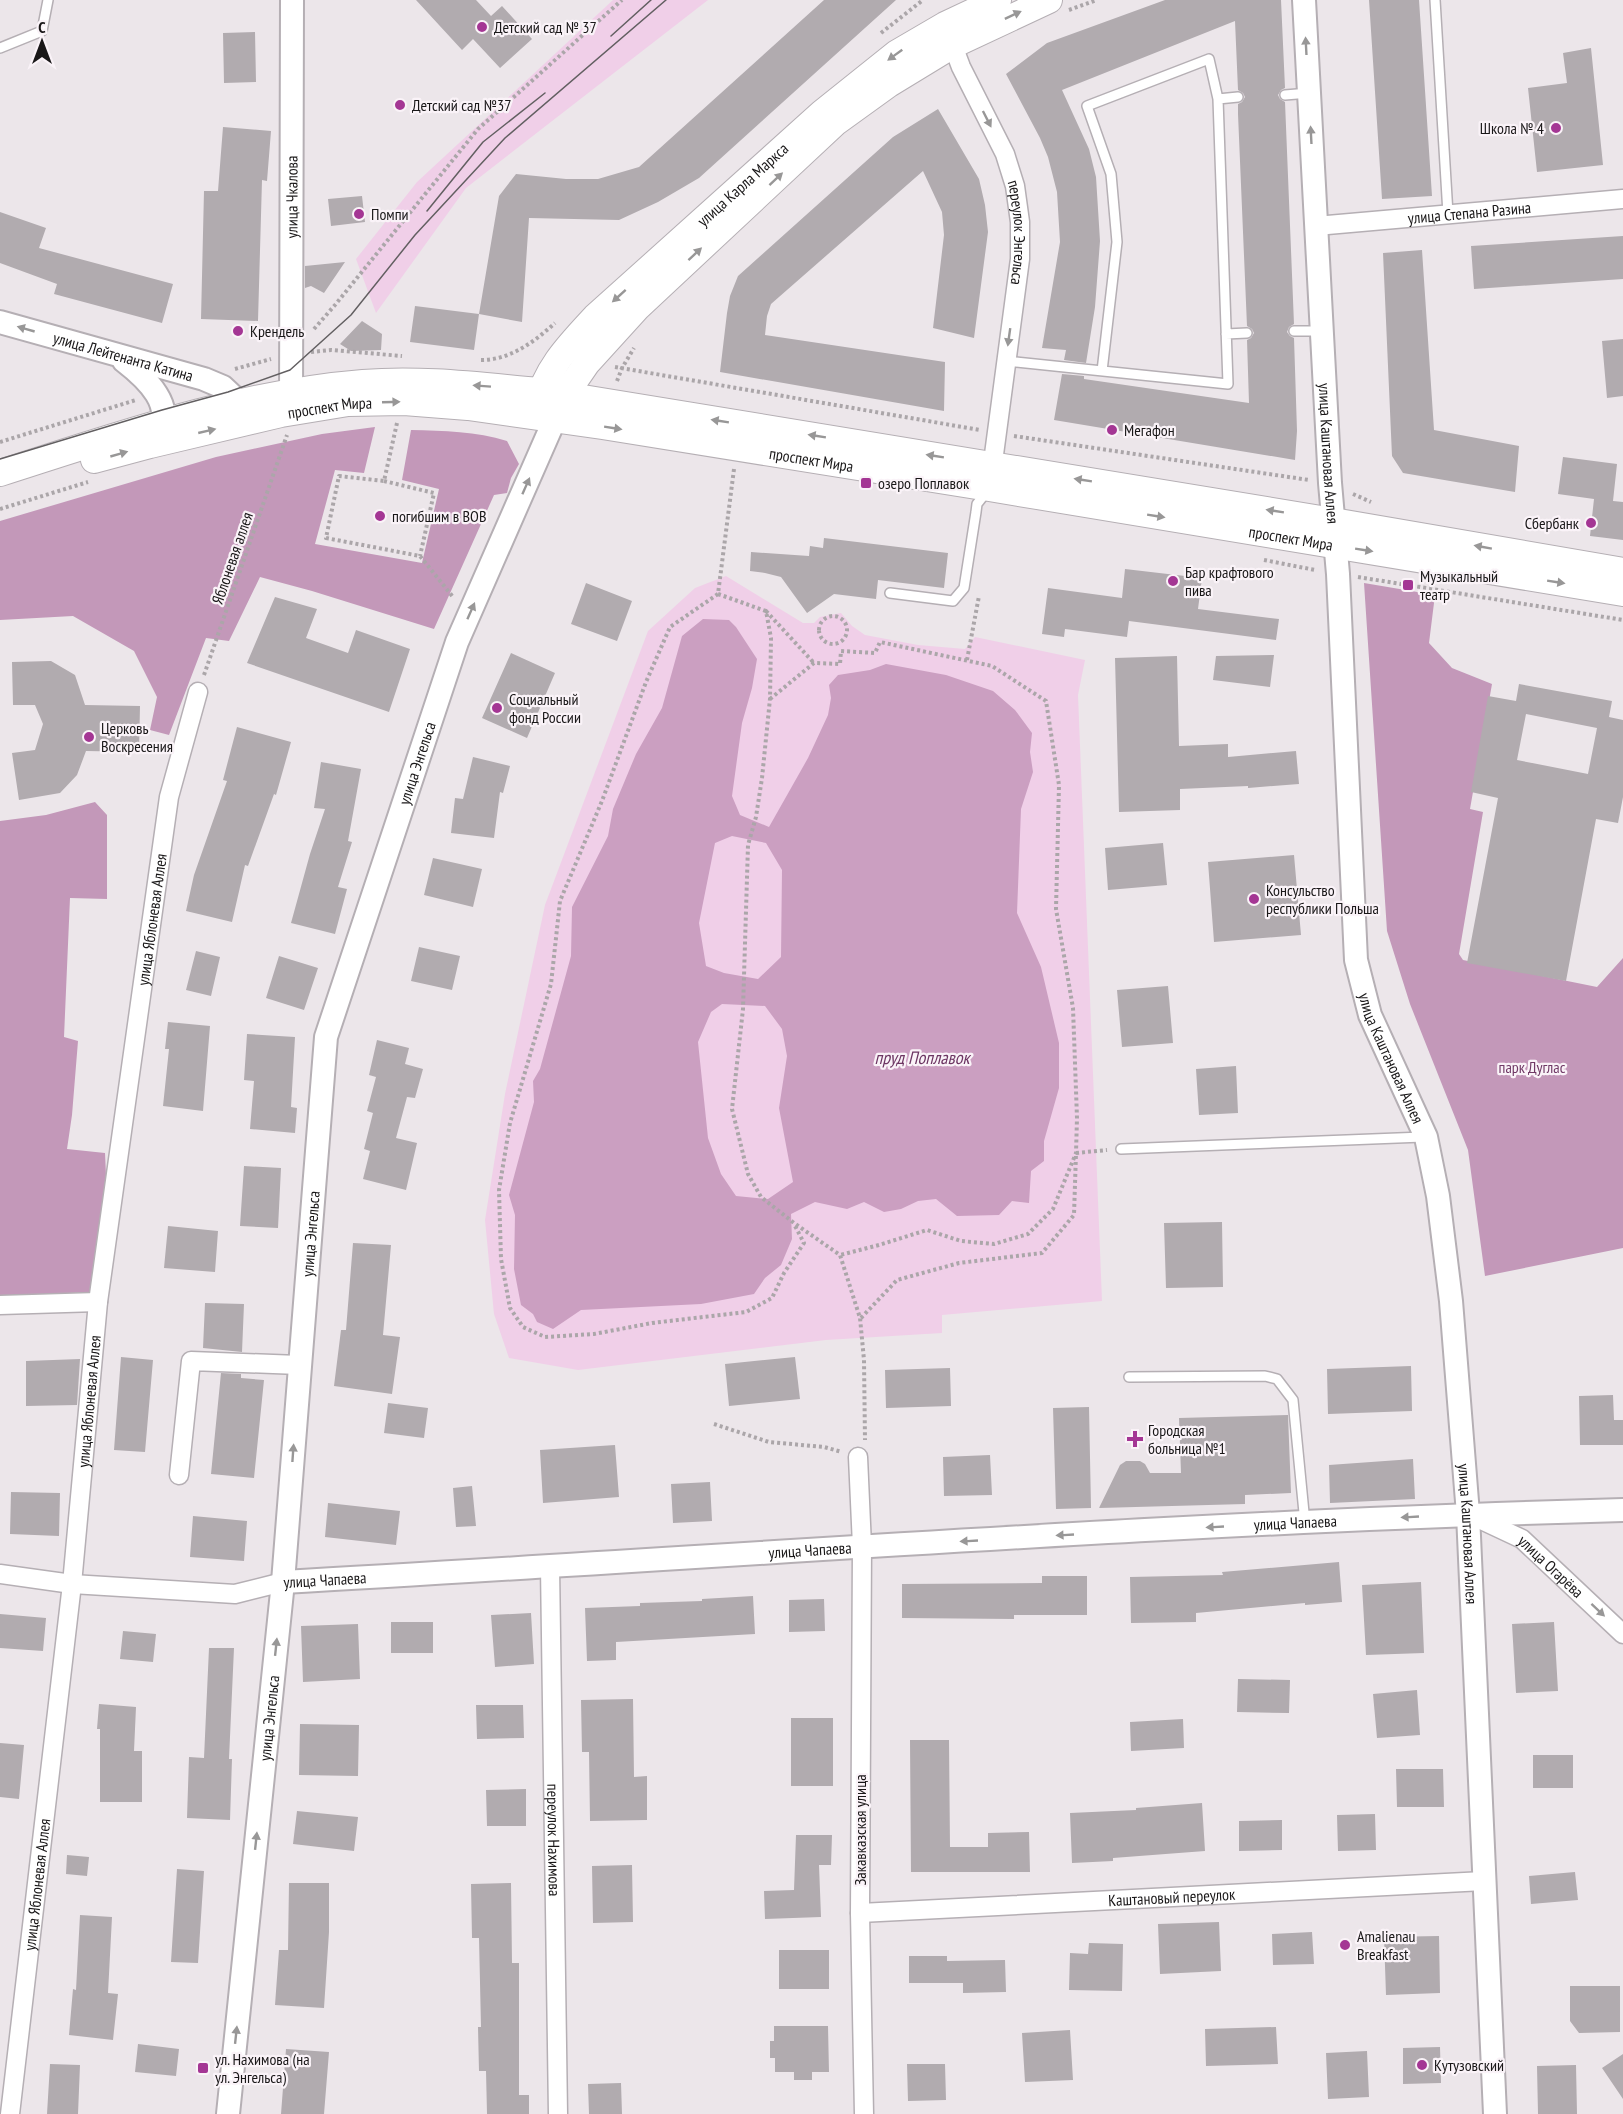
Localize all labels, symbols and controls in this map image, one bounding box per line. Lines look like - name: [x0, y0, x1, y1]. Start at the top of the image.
- one-way arrow: [1004, 11, 1021, 20]
- north arrow: [12, 12, 72, 72]
- text: С: [38, 17, 46, 37]
- place label: Детский сад № 37: [494, 17, 597, 37]
- marker: Детский сад № 37: [475, 20, 489, 34]
- one-way arrow: [1302, 37, 1311, 56]
- one-way arrow: [887, 49, 903, 61]
- place label: Детский сад №37: [412, 95, 511, 115]
- marker: Детский сад №37: [393, 98, 407, 112]
- one-way arrow: [982, 110, 992, 127]
- place label: Школа № 4: [1480, 118, 1544, 138]
- marker: Школа № 4: [1549, 121, 1563, 135]
- one-way arrow: [1307, 125, 1316, 144]
- street label: улица Карла Маркса: [693, 138, 792, 230]
- street label: улица Чкалова: [281, 155, 302, 239]
- one-way arrow: [768, 172, 782, 186]
- street label: переулок Энгельса: [1004, 177, 1030, 286]
- street label: улица Степана Разина: [1407, 197, 1532, 228]
- place label: Помпи: [371, 204, 409, 224]
- marker: Помпи: [352, 207, 366, 221]
- one-way arrow: [687, 248, 702, 261]
- one-way arrow: [611, 289, 626, 303]
- place label: Крендель: [250, 321, 304, 341]
- one-way arrow: [17, 324, 35, 333]
- marker: Крендель: [231, 324, 245, 338]
- street label: улица Лейтенанта Катина: [51, 327, 196, 386]
- one-way arrow: [1005, 327, 1014, 346]
- one-way arrow: [473, 382, 492, 391]
- street label: улица Каштановая Аллея: [1315, 383, 1344, 524]
- street label: проспект Мира: [286, 393, 372, 423]
- one-way arrow: [382, 397, 401, 407]
- one-way arrow: [711, 416, 730, 425]
- place label: Мегафон: [1124, 420, 1175, 440]
- one-way arrow: [604, 423, 623, 432]
- marker: Мегафон: [1105, 423, 1119, 437]
- one-way arrow: [197, 426, 216, 436]
- one-way arrow: [807, 431, 826, 440]
- street label: проспект Мира: [768, 443, 855, 476]
- one-way arrow: [110, 448, 128, 458]
- one-way arrow: [925, 451, 944, 460]
- place label: озеро Поплавок: [878, 473, 970, 493]
- one-way arrow: [1073, 475, 1092, 484]
- marker: озеро Поплавок: [859, 476, 873, 490]
- one-way arrow: [521, 477, 531, 495]
- place label: погибшим в ВОВ: [392, 506, 486, 526]
- one-way arrow: [1266, 507, 1285, 516]
- street label: Яблоневая аллея: [207, 509, 257, 607]
- marker: погибшим в ВОВ: [373, 509, 387, 523]
- one-way arrow: [1147, 511, 1166, 520]
- place label: Сбербанк: [1525, 513, 1580, 533]
- marker: Сбербанк: [1584, 516, 1598, 530]
- street label: проспект Мира: [1247, 521, 1334, 555]
- one-way arrow: [1473, 542, 1492, 551]
- one-way arrow: [1355, 546, 1374, 555]
- place label: Бар крафтового пива: [1185, 562, 1274, 600]
- place label: Музыкальный театр: [1420, 566, 1498, 604]
- marker: Бар крафтового пива: [1166, 574, 1180, 588]
- one-way arrow: [1547, 577, 1566, 586]
- marker: Музыкальный театр: [1401, 578, 1415, 592]
- one-way arrow: [466, 602, 475, 619]
- place label: Социальный фонд России: [509, 689, 581, 727]
- marker: Социальный фонд России: [490, 701, 504, 715]
- place label: Церковь Воскресения: [101, 718, 173, 756]
- street label: улица Энгельса: [394, 719, 440, 807]
- marker: Церковь Воскресения: [82, 730, 96, 744]
- street label: улица Яблоневая Аллея: [133, 852, 171, 987]
- place label: Консульство республики Польша: [1266, 880, 1379, 918]
- marker: Консульство республики Польша: [1247, 892, 1261, 906]
- street label: улица Каштановая Аллея: [1355, 991, 1428, 1127]
- water label: пруд Поплавок: [874, 1046, 972, 1069]
- park label: парк Дуглас: [1499, 1057, 1566, 1077]
- street label: улица Энгельса: [297, 1190, 324, 1278]
- street label: улица Яблоневая Аллея: [73, 1334, 105, 1468]
- place label: Городская больница №1: [1148, 1420, 1226, 1458]
- marker: Городская больница №1: [1126, 1430, 1144, 1448]
- one-way arrow: [288, 1443, 297, 1462]
- street label: улица Каштановая Аллея: [1454, 1463, 1482, 1605]
- street label: улица Чапаева: [1253, 1511, 1337, 1534]
- one-way arrow: [1400, 1512, 1419, 1522]
- one-way arrow: [1206, 1523, 1225, 1532]
- one-way arrow: [1055, 1531, 1074, 1540]
- street label: улица Огарёва: [1514, 1531, 1588, 1602]
- one-way arrow: [959, 1536, 978, 1545]
- street label: улица Чапаева: [768, 1537, 852, 1562]
- street label: улица Чапаева: [283, 1567, 367, 1592]
- one-way arrow: [1591, 1603, 1605, 1617]
- one-way arrow: [271, 1637, 281, 1656]
- street label: улица Энгельса: [255, 1674, 283, 1762]
- street label: Закавказская улица: [850, 1774, 870, 1886]
- street label: переулок Нахимова: [543, 1784, 565, 1896]
- street label: улица Яблоневая Аллея: [19, 1817, 54, 1952]
- one-way arrow: [251, 1831, 261, 1850]
- street label: Каштановый переулок: [1108, 1884, 1236, 1910]
- place label: Amalienau Breakfast: [1357, 1926, 1416, 1964]
- marker: Amalienau Breakfast: [1338, 1938, 1352, 1952]
- one-way arrow: [231, 2025, 241, 2044]
- place label: ул. Нахимова (на ул. Энгельса): [215, 2049, 310, 2087]
- place label: Кутузовский: [1434, 2055, 1504, 2075]
- marker: Кутузовский: [1415, 2058, 1429, 2072]
- marker: ул. Нахимова (на ул. Энгельса): [196, 2061, 210, 2075]

